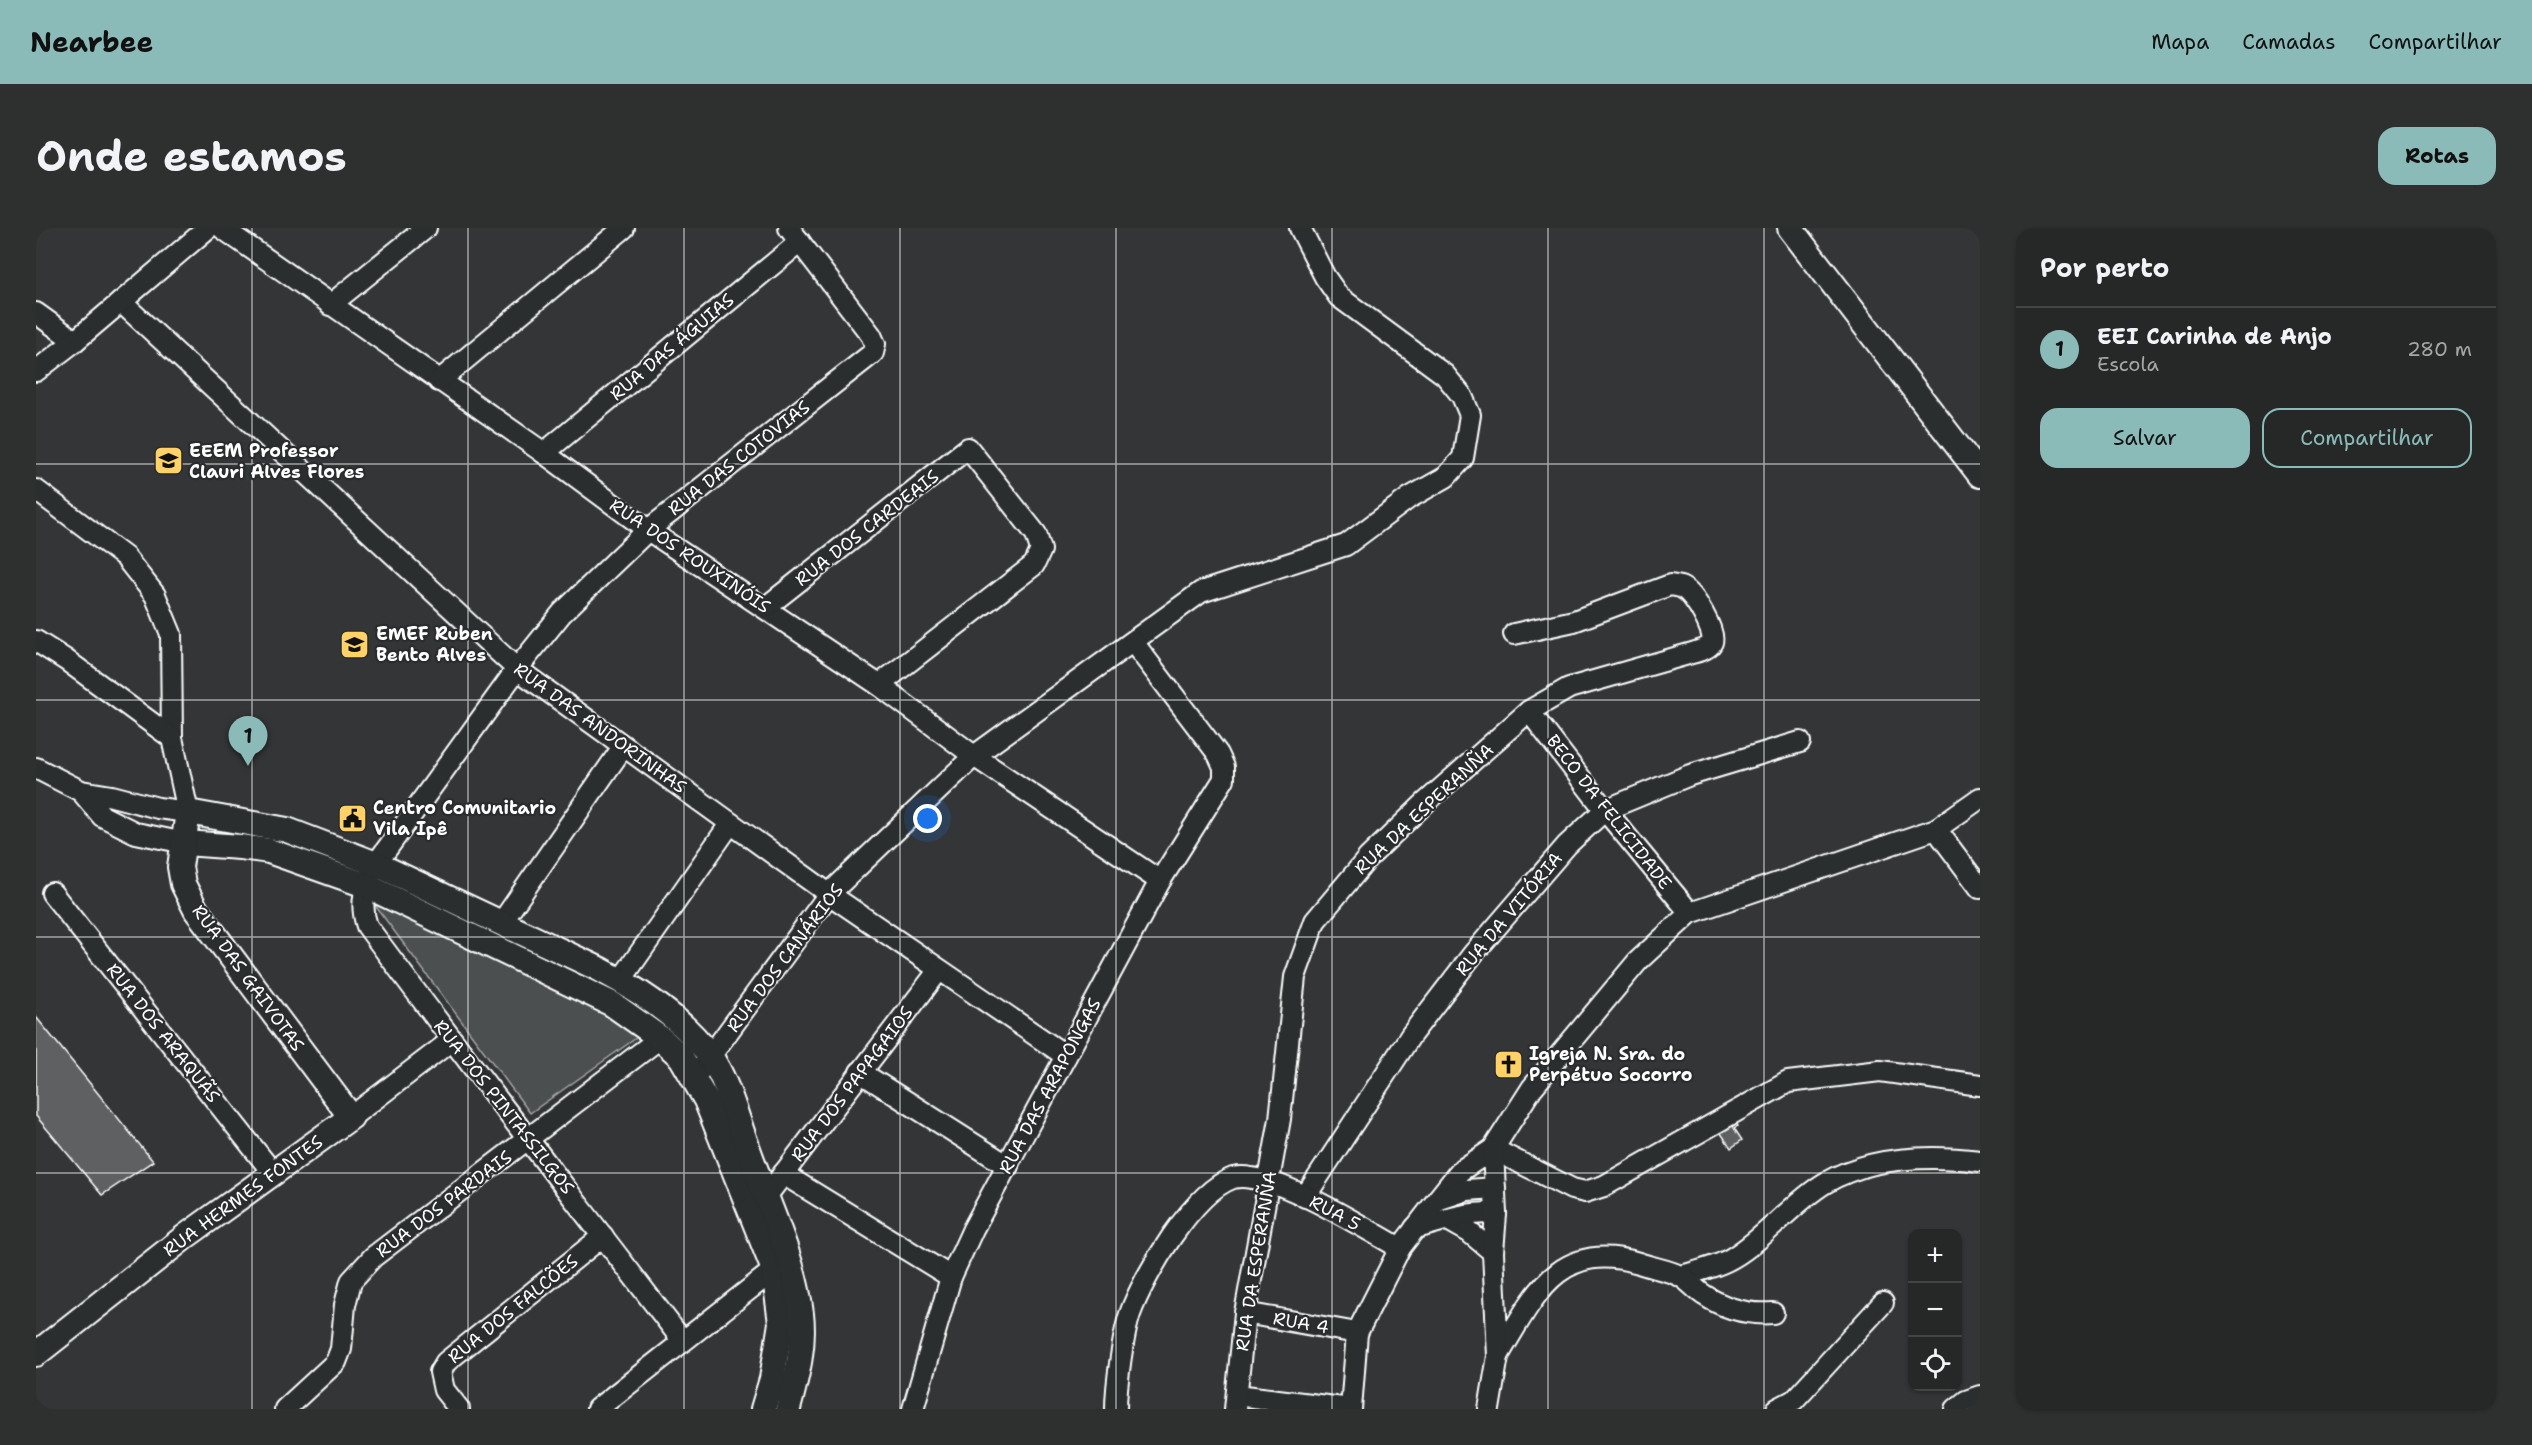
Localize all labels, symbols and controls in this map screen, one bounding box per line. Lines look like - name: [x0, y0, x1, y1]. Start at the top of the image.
- text: Nearbee: [30, 23, 153, 61]
- text: Mapa: [2151, 28, 2209, 56]
- text: Camadas: [2242, 28, 2336, 56]
- text: Compartilhar: [2369, 28, 2502, 56]
- button: Rotas: [2378, 127, 2496, 185]
- text: Onde estamos: [36, 128, 347, 184]
- text: Por perto: [2040, 250, 2169, 285]
- street label: RUA DAS ÁGUIAS: [605, 288, 739, 406]
- text: EEI Carinha de Anjo: [2097, 322, 2332, 351]
- text: 1: [2055, 336, 2064, 362]
- text: 280 m: [2407, 336, 2472, 362]
- text: Escola: [2097, 351, 2159, 377]
- street label: RUA DAS COTOVIAS: [663, 395, 815, 521]
- button: Salvar: [2040, 408, 2250, 468]
- button: Compartilhar: [2262, 408, 2472, 468]
- place label: EEEM Professor Clauri Alves Flores: [189, 439, 364, 484]
- school or university icon: EEEM Professor Clauri Alves Flores: [152, 445, 184, 477]
- street label: RUA DOS CARDEAIS: [790, 464, 944, 592]
- street label: RUA DOS ROUXINÓIS: [605, 493, 775, 619]
- place label: EMEF Ruben Bento Alves: [376, 622, 493, 667]
- school or university icon: EMEF Ruben Bento Alves: [339, 628, 371, 660]
- street label: RUA DAS ANDORINHAS: [509, 657, 691, 799]
- pin: 1: [228, 716, 268, 766]
- street label: BECO DA FELICIDADE: [1541, 730, 1677, 894]
- street label: RUA DA ESPERANÑA: [1349, 738, 1499, 880]
- place label: Centro Comunitario Vila Ipê: [373, 796, 556, 841]
- public building icon: Centro Comunitario Vila Ipê: [336, 802, 368, 834]
- your location: [913, 804, 942, 833]
- street label: RUA DA VITÓRIA: [1450, 847, 1568, 981]
- street label: RUA DOS CANÁRIOS: [721, 879, 849, 1037]
- street label: RUA DAS GAIVOTAS: [187, 900, 309, 1056]
- street label: RUA DOS ARAQUÃS: [101, 958, 225, 1108]
- street label: RUA DAS ARAPONGAS: [993, 994, 1107, 1178]
- street label: RUA DOS PAPAGAIOS: [786, 1002, 918, 1166]
- street label: RUA DOS PINTASSILGOS: [428, 1015, 580, 1199]
- place label: Igreja N. Sra. do Perpétuo Socorro: [1529, 1042, 1693, 1087]
- church icon: Igreja N. Sra. do Perpétuo Socorro: [1492, 1048, 1524, 1080]
- street label: RUA HERMES FONTES: [158, 1130, 328, 1262]
- street label: RUA DOS PARDAIS: [371, 1145, 517, 1263]
- street label: RUA DA ESPERANÑA: [1230, 1169, 1282, 1353]
- street label: RUA 5: [1305, 1190, 1365, 1236]
- map controls: [1908, 1229, 1962, 1391]
- button: +: [1908, 1229, 1962, 1283]
- street label: RUA DOS FALCÕES: [443, 1249, 583, 1369]
- button: −: [1908, 1283, 1962, 1337]
- street label: RUA 4: [1271, 1306, 1331, 1340]
- button: locate: [1908, 1337, 1962, 1391]

